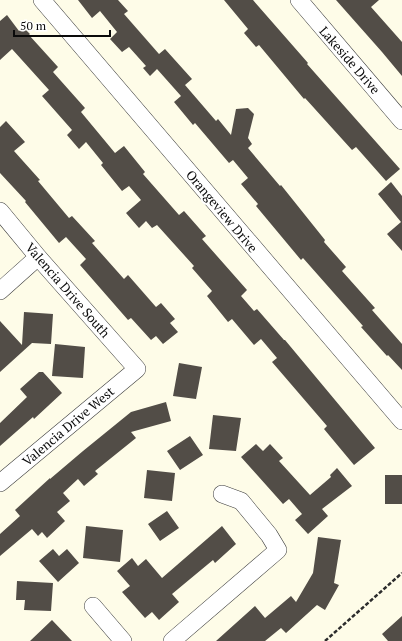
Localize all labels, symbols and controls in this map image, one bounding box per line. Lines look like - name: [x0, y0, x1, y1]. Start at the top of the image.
- scale bar: [14, 12, 110, 38]
- text: 50 m: [20, 18, 47, 33]
- street label: Lakeside Drive: [316, 22, 384, 98]
- street label: Orangeview Drive: [182, 166, 262, 256]
- street label: Valencia Drive South: [22, 239, 115, 342]
- street label: Valencia Drive West: [18, 382, 118, 470]

